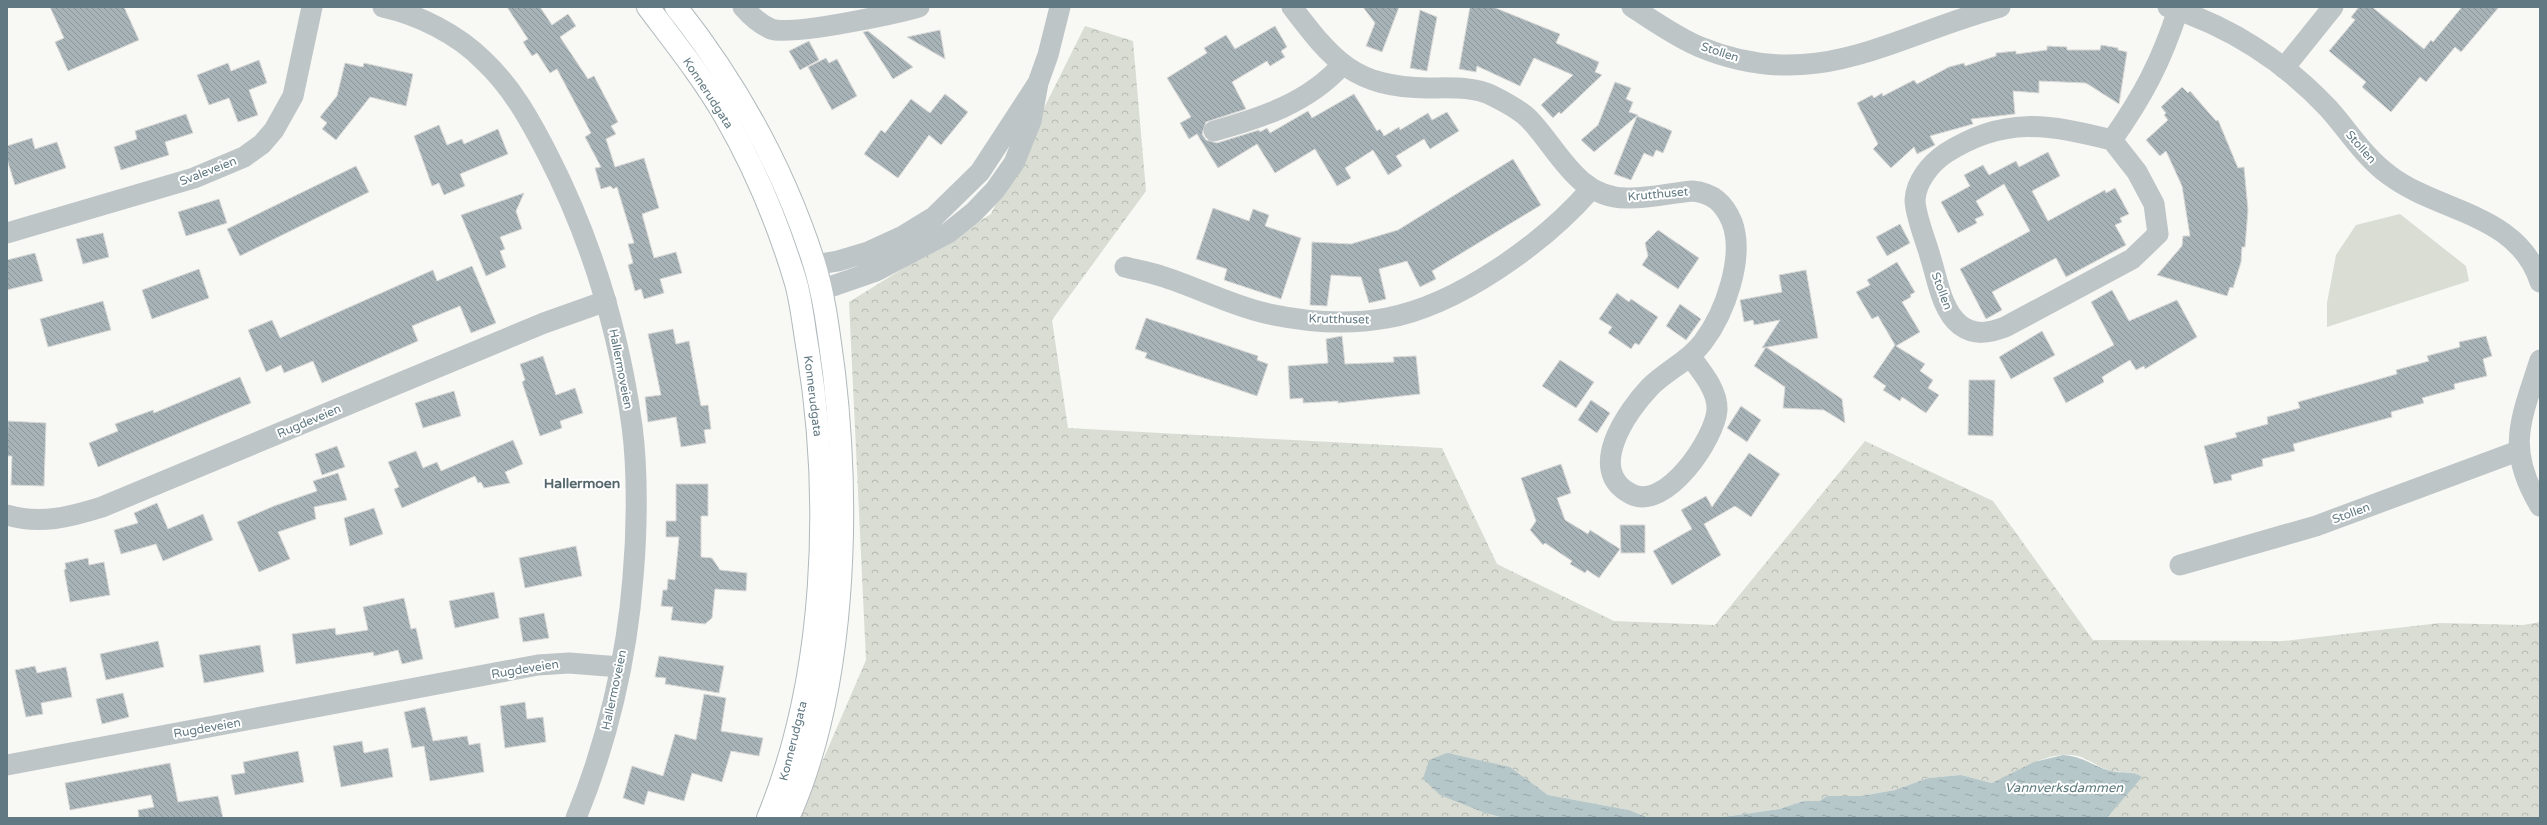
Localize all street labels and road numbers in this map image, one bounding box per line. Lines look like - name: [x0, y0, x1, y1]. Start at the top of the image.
- street label: Stollen: [1699, 39, 1741, 65]
- street label: Konnerudgata: [680, 55, 736, 131]
- street label: Stollen: [2343, 128, 2379, 166]
- street label: Svaleveien: [178, 154, 238, 188]
- street label: Krutthuset: [1627, 184, 1689, 204]
- street label: Stollen: [1929, 270, 1955, 312]
- street label: Krutthuset: [1308, 311, 1370, 327]
- street label: Hallermoveien: [606, 328, 636, 410]
- street label: Konnerudgata: [801, 355, 825, 437]
- street label: Rugdeveien: [275, 401, 343, 441]
- street label: Stollen: [2330, 500, 2372, 526]
- street label: Hallermoveien: [599, 649, 629, 731]
- street label: Rugdeveien: [490, 657, 560, 681]
- street label: Konnerudgata: [776, 700, 810, 782]
- street label: Rugdeveien: [172, 715, 242, 741]

